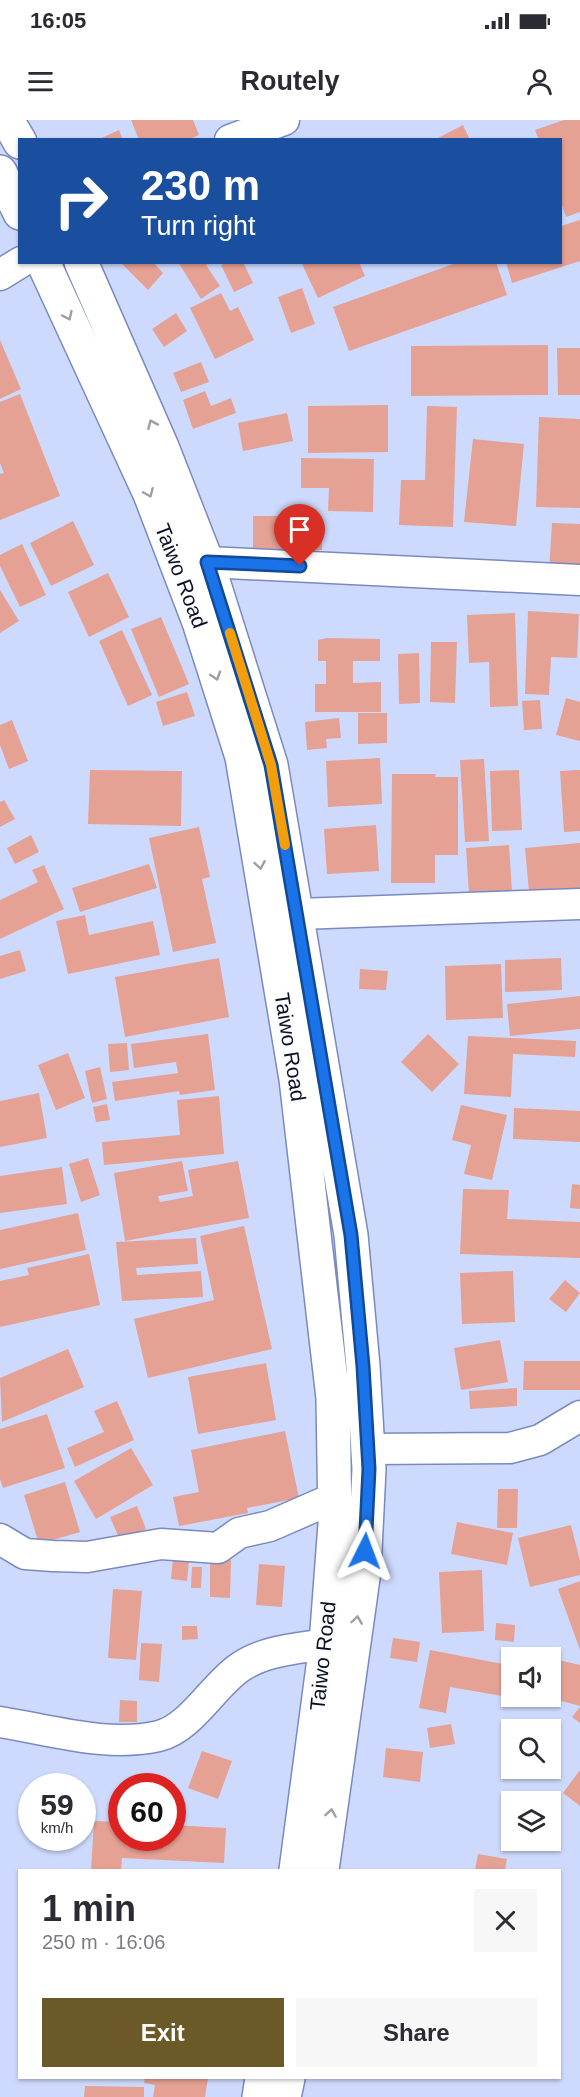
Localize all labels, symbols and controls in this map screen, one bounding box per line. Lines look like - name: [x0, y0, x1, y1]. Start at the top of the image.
- text: 16:05: [30, 8, 86, 33]
- icon: menu: [24, 65, 57, 98]
- icon: person: [523, 65, 556, 98]
- text: Routely: [240, 66, 340, 96]
- icon: right: [42, 162, 120, 240]
- text: 230 m: [141, 162, 260, 209]
- text: Turn right: [141, 211, 256, 241]
- one-way arrow: [60, 309, 72, 320]
- one-way arrow: [147, 419, 159, 430]
- one-way arrow: [142, 486, 154, 497]
- pin: [274, 504, 325, 566]
- icon: arrive: [283, 513, 316, 546]
- street label: Taiwo Road: [151, 520, 212, 631]
- one-way arrow: [209, 670, 221, 681]
- one-way arrow: [253, 860, 266, 870]
- street label: Taiwo Road: [271, 991, 310, 1103]
- position arrow: [333, 1519, 397, 1583]
- street label: Taiwo Road: [305, 1600, 340, 1712]
- one-way arrow: [351, 1615, 363, 1624]
- map controls: [501, 1647, 561, 1851]
- button: sound: [501, 1647, 561, 1707]
- button: search: [501, 1719, 561, 1779]
- speed limit sign: 60: [108, 1773, 186, 1851]
- text: 59: [40, 1788, 74, 1821]
- button: layers: [501, 1791, 561, 1851]
- one-way arrow: [324, 1808, 337, 1818]
- text: km/h: [41, 1819, 73, 1836]
- text: 1 min: [42, 1888, 136, 1929]
- button: close: [474, 1889, 537, 1952]
- text: 250 m · 16:06: [42, 1931, 165, 1953]
- button: Exit: [42, 1998, 284, 2067]
- button: Share: [296, 1998, 537, 2067]

